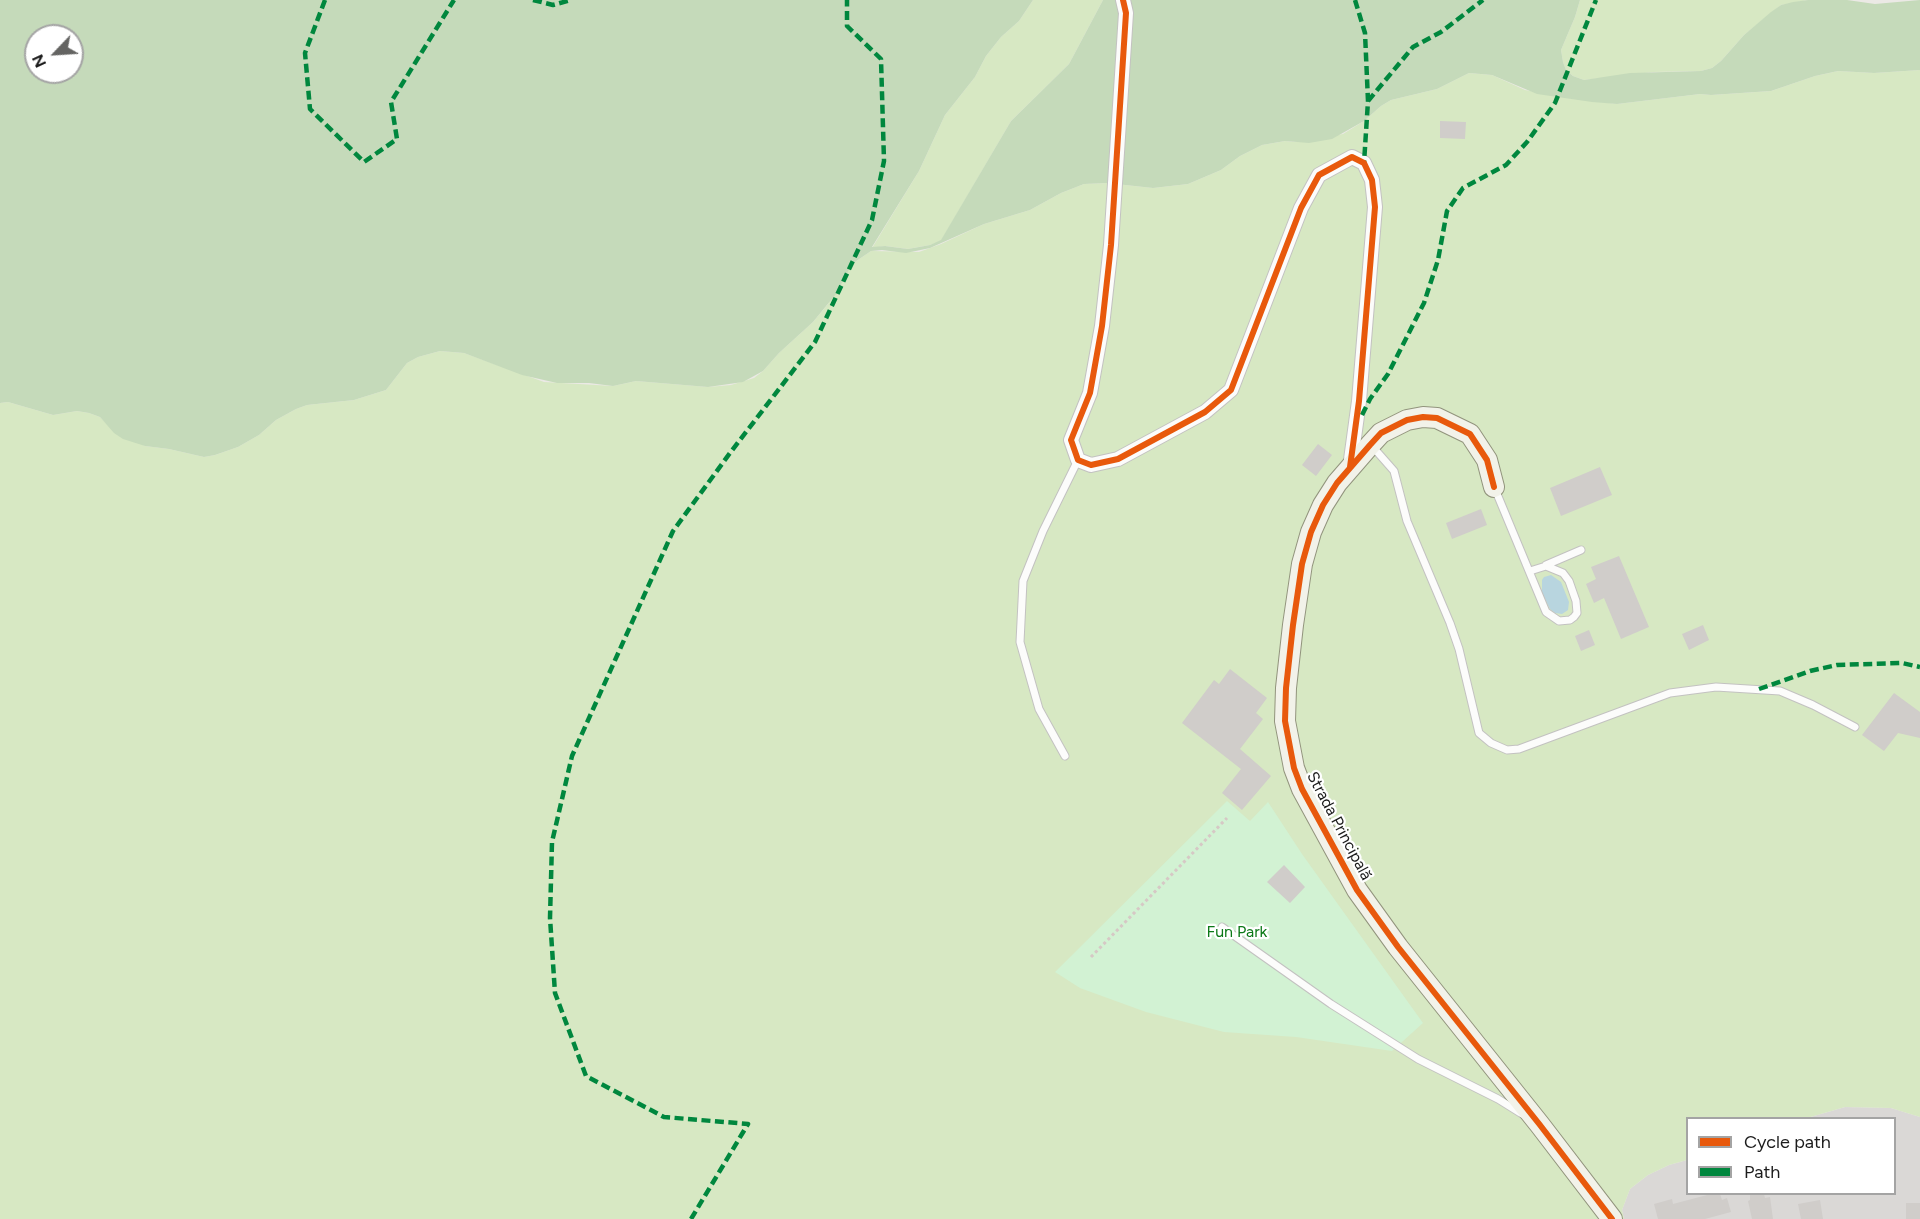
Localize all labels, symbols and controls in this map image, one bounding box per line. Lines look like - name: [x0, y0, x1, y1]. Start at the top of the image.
- north arrow: [24, 24, 84, 84]
- text: N: [28, 51, 50, 71]
- street label: Strada Principală: [1302, 769, 1376, 883]
- park label: Fun Park: [1207, 922, 1267, 942]
- legend: [1686, 1117, 1896, 1195]
- text: Cycle path: [1744, 1131, 1831, 1153]
- text: Path: [1744, 1161, 1780, 1183]

